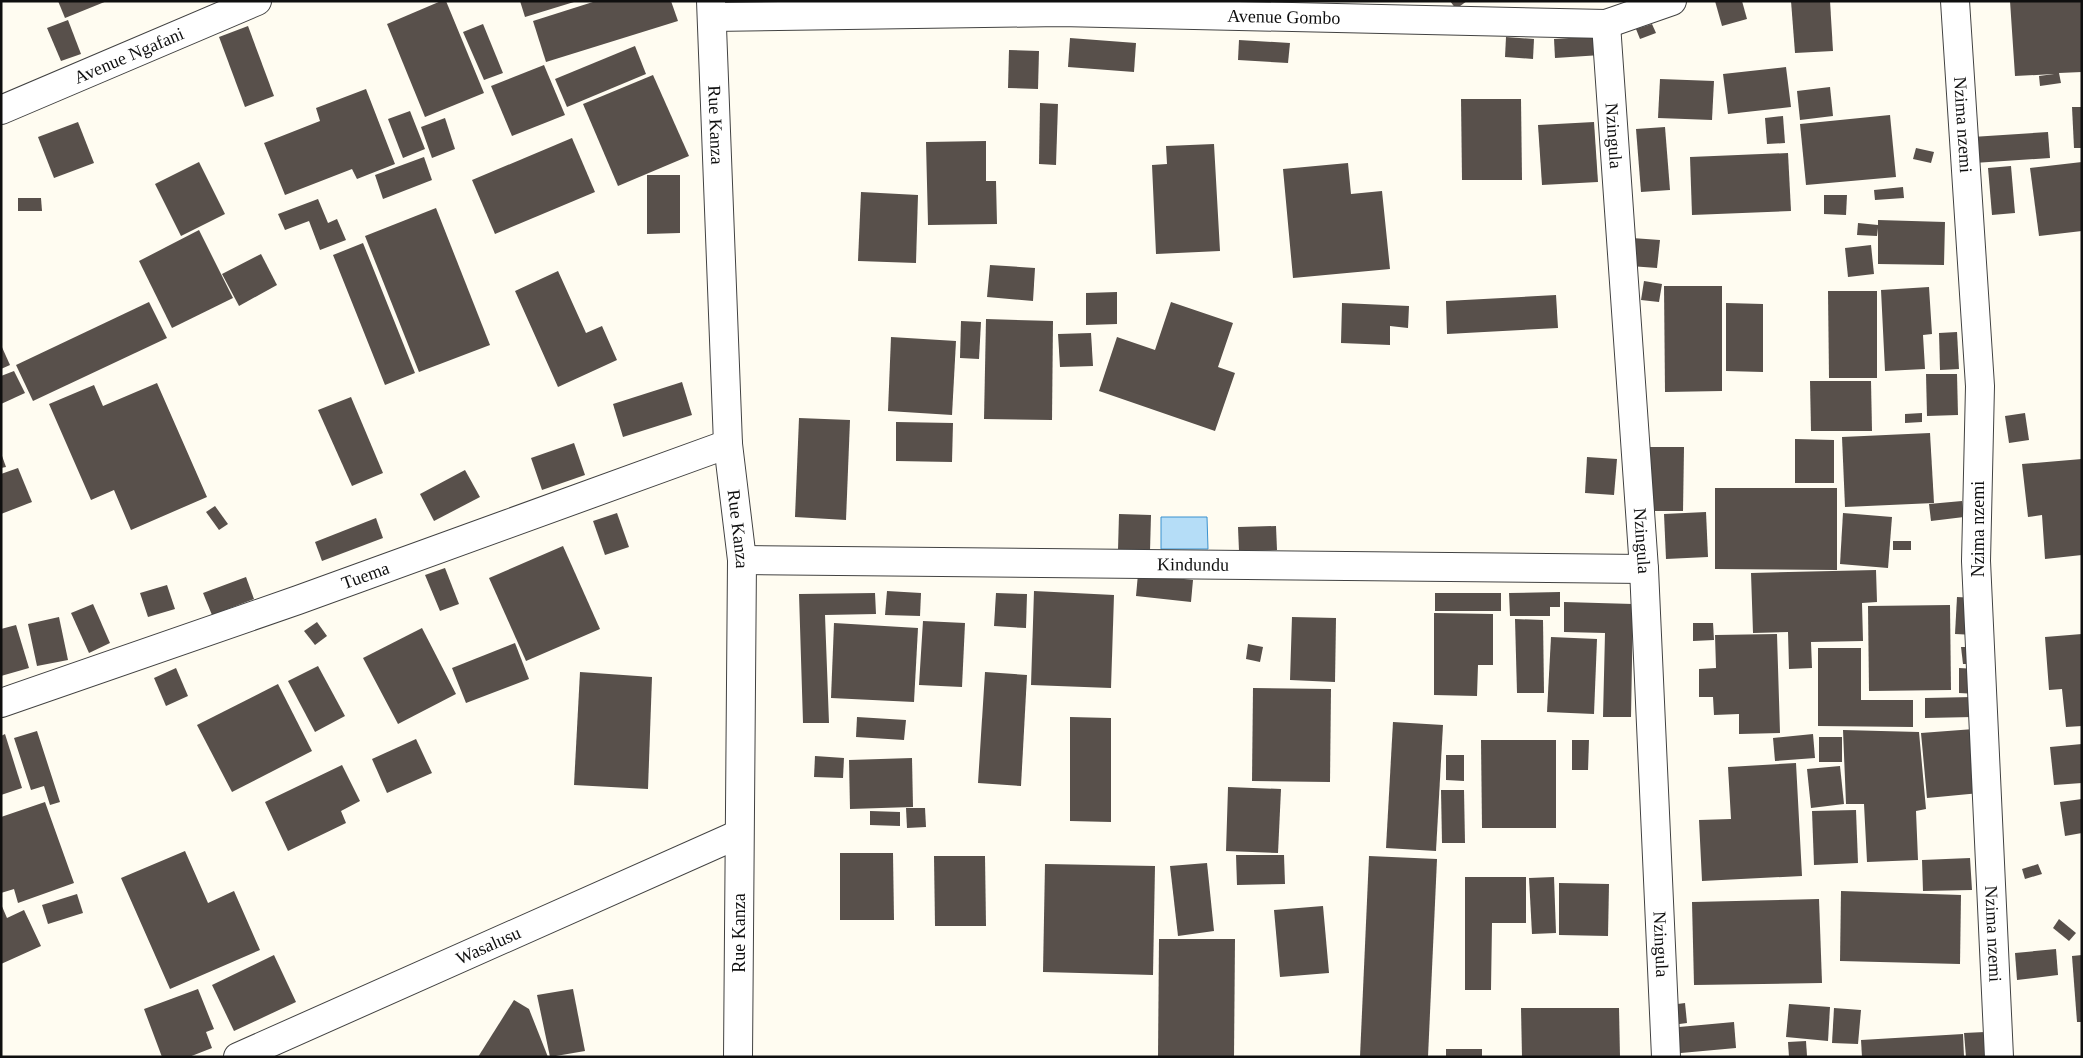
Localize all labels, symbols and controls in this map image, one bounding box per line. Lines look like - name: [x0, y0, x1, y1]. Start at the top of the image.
- street label: Avenue Gombo: [1227, 6, 1341, 28]
- street label: Avenue Ngafani: [71, 23, 187, 88]
- street label: Nzima nzemi: [1950, 76, 1976, 174]
- street label: Rue Kanza: [704, 85, 727, 165]
- street label: Nzingula: [1602, 102, 1626, 169]
- street label: Nzima nzemi: [1968, 481, 1988, 577]
- street label: Rue Kanza: [724, 488, 752, 569]
- street label: Nzingula: [1630, 507, 1654, 574]
- street label: Kindundu: [1157, 554, 1229, 575]
- street label: Tuema: [339, 558, 392, 593]
- street label: Nzima nzemi: [1981, 885, 2006, 982]
- street label: Rue Kanza: [729, 893, 749, 973]
- street label: Nzingula: [1649, 911, 1672, 978]
- street label: Wasalusu: [453, 922, 524, 969]

